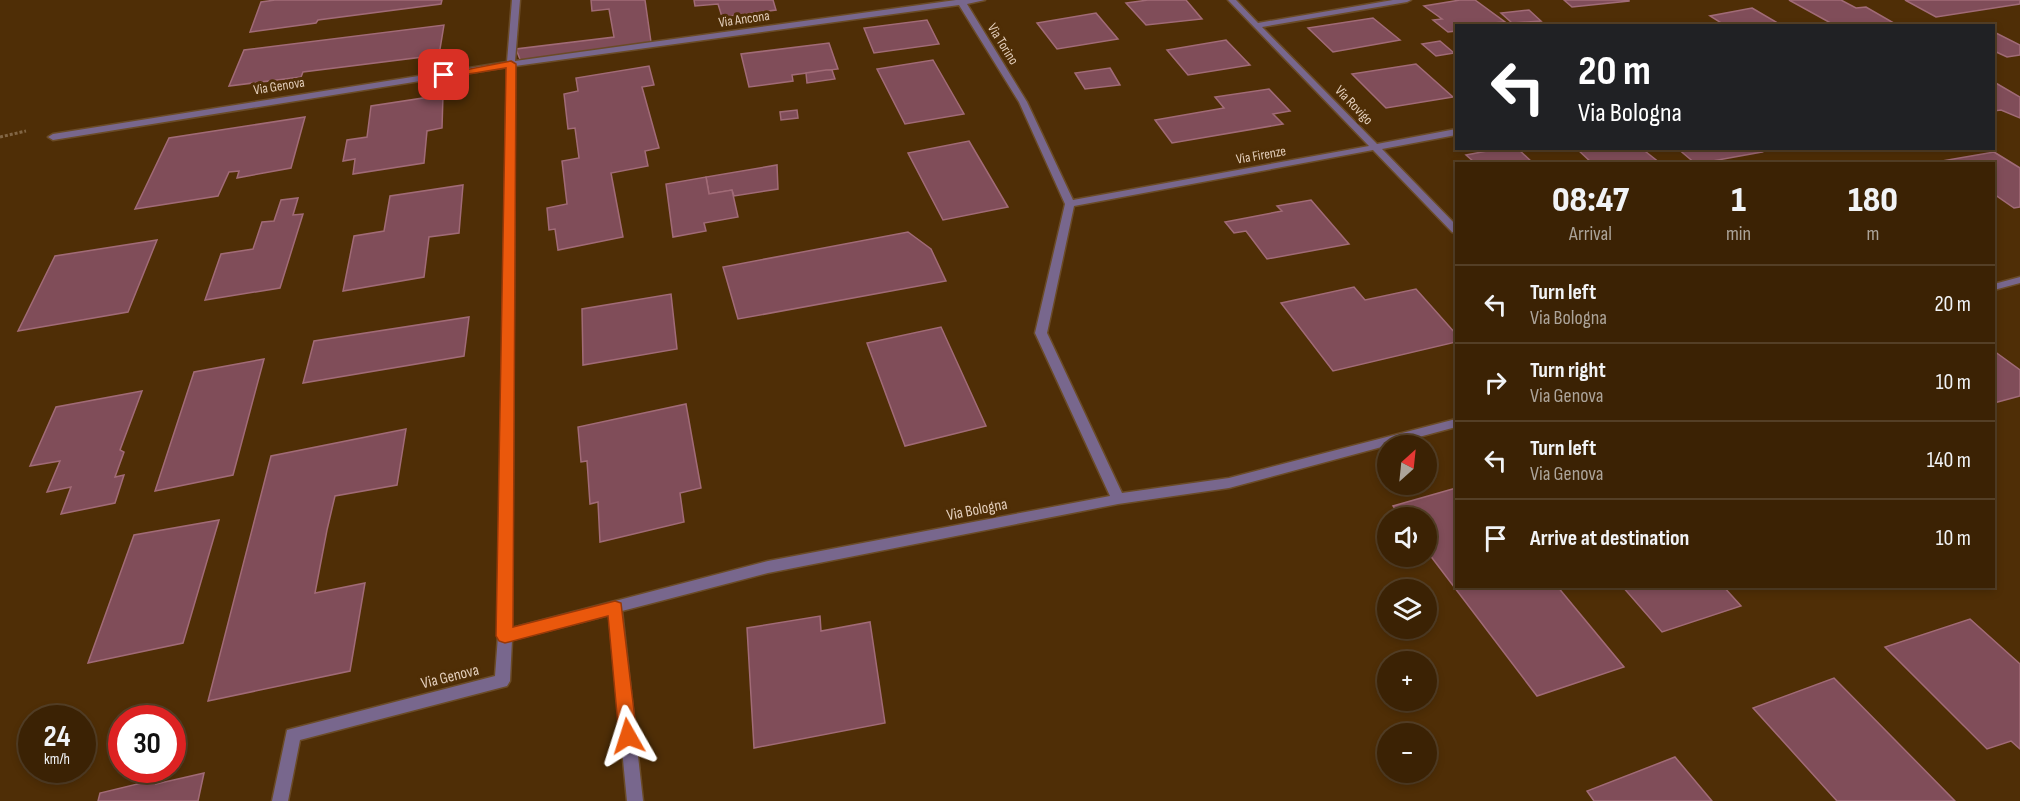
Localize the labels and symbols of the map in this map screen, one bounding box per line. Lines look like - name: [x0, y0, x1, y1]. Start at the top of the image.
- street label: Via Ancona: [717, 7, 771, 31]
- street label: Via Torino: [984, 20, 1022, 68]
- pin: [418, 49, 469, 100]
- street label: Via Genova: [252, 74, 306, 98]
- street label: Via Rovigo: [1331, 82, 1377, 128]
- street label: Via Firenze: [1235, 142, 1287, 168]
- north arrow: [1377, 435, 1437, 495]
- street label: Via Bologna: [945, 495, 1009, 525]
- street label: Via Genova: [419, 661, 481, 693]
- position arrow: [596, 704, 660, 768]
- speed limit sign: 30: [108, 705, 186, 783]

